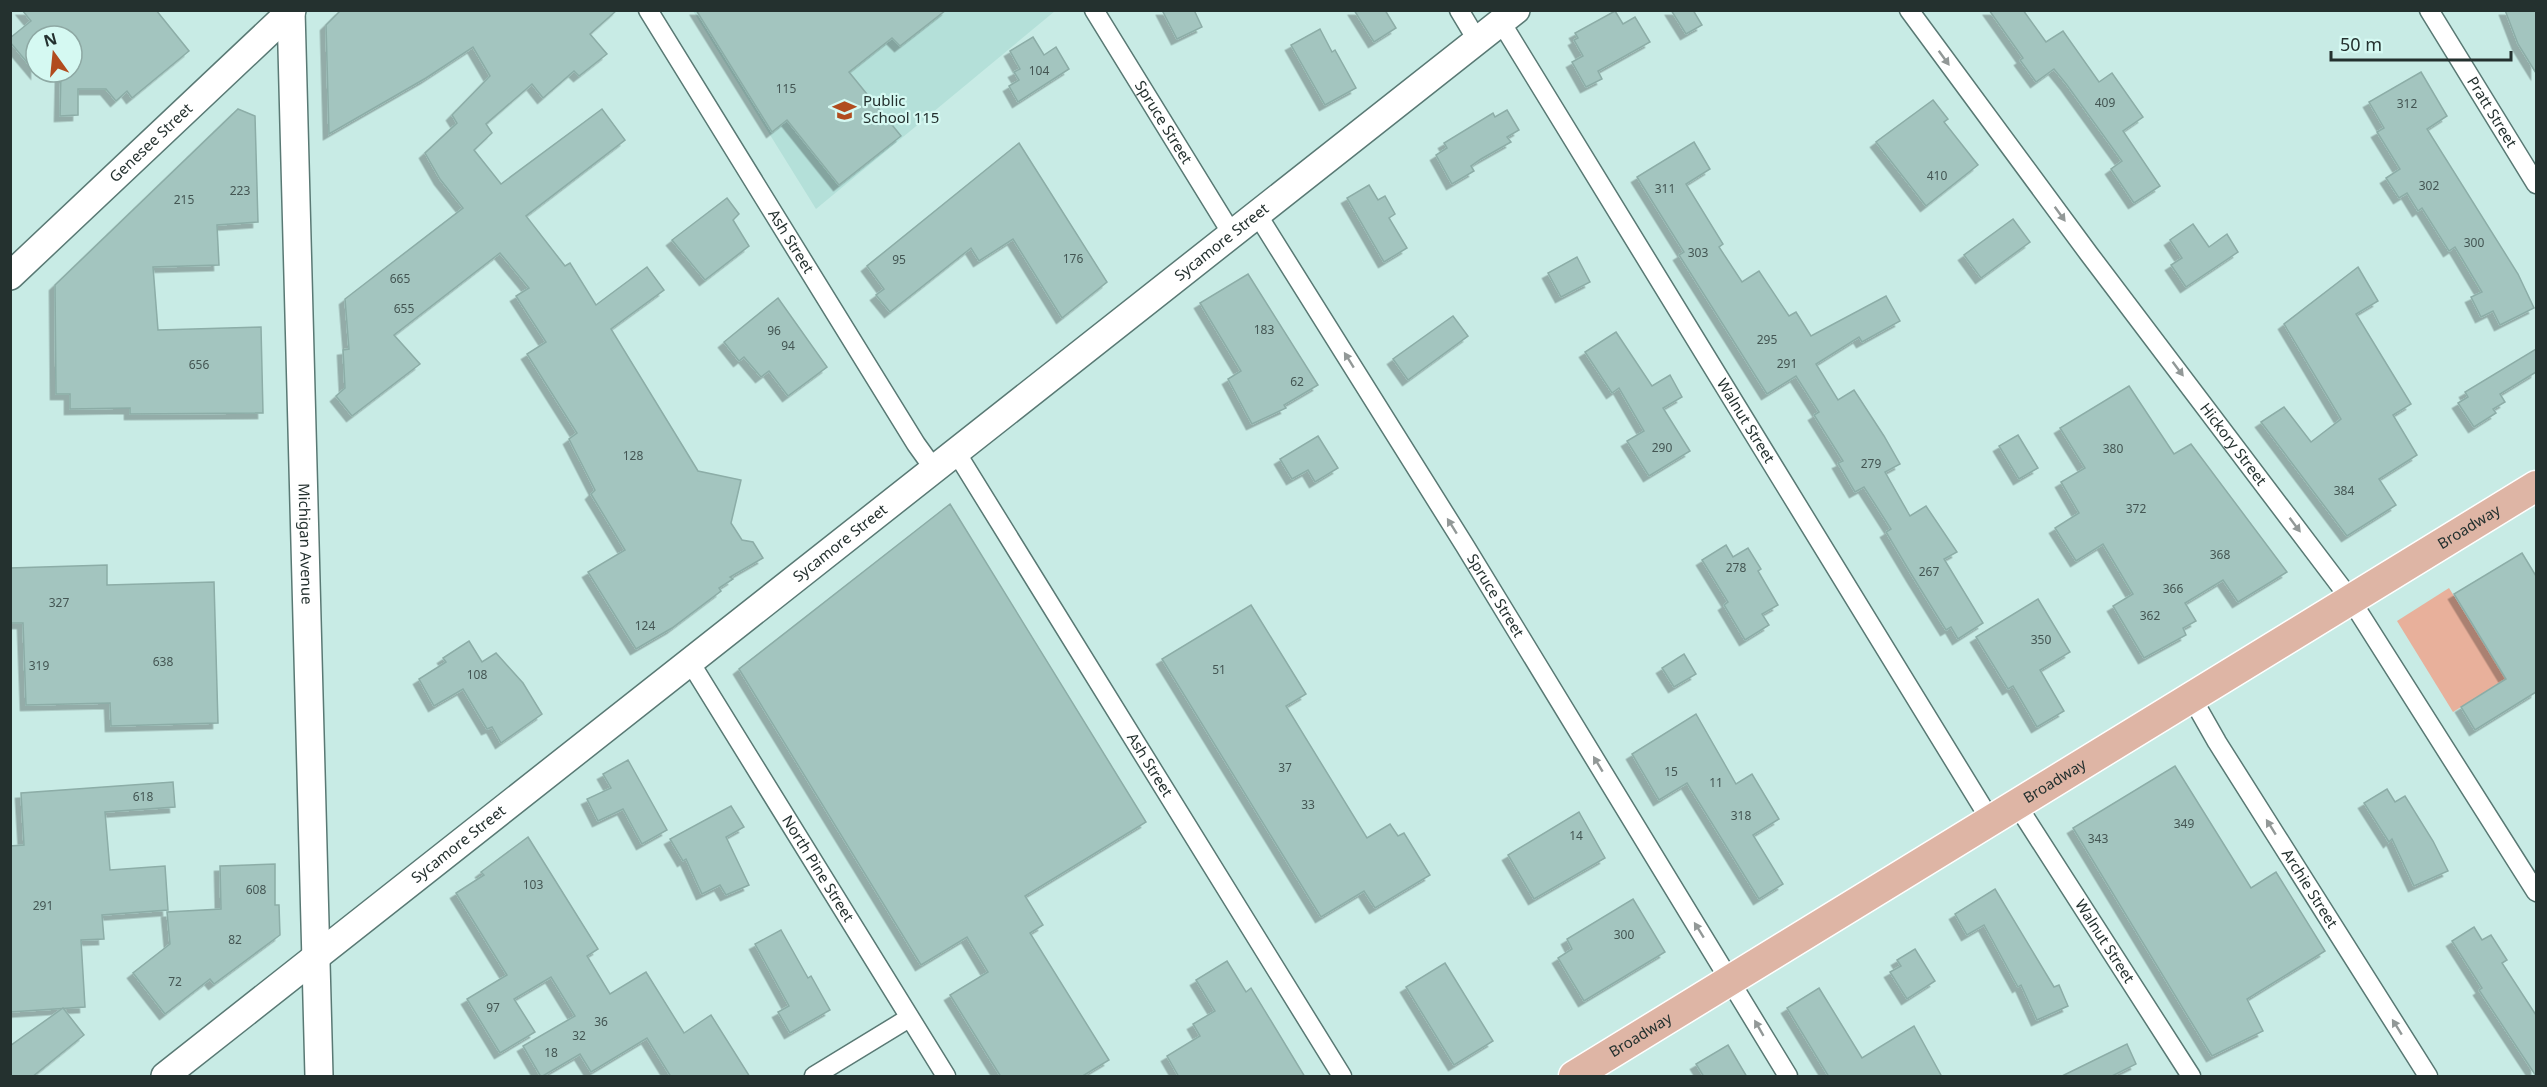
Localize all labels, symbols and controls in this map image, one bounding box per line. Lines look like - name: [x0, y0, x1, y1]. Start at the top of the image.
- north arrow: [24, 24, 84, 84]
- scale bar: [2331, 24, 2511, 62]
- text: N: [41, 27, 59, 52]
- text: 50 m: [2340, 32, 2382, 56]
- one-way arrow: [1938, 49, 1950, 65]
- house number: 104: [1029, 62, 1049, 79]
- street label: Pratt Street: [2463, 72, 2523, 152]
- street label: Spruce Street: [1131, 76, 1198, 168]
- house number: 115: [776, 80, 796, 97]
- place label: Public School 115: [863, 90, 939, 127]
- house number: 409: [2095, 94, 2115, 111]
- house number: 312: [2397, 95, 2417, 112]
- school or university icon: Public School 115: [832, 97, 858, 123]
- street label: Genesee Street: [105, 98, 197, 186]
- house number: 410: [1927, 167, 1947, 184]
- house number: 302: [2419, 177, 2439, 194]
- house number: 311: [1655, 180, 1675, 197]
- house number: 223: [230, 182, 250, 199]
- house number: 215: [174, 191, 194, 208]
- street label: Sycamore Street: [1170, 198, 1273, 285]
- street label: Ash Street: [764, 205, 819, 277]
- one-way arrow: [2054, 206, 2066, 222]
- house number: 300: [2464, 234, 2484, 251]
- house number: 303: [1688, 244, 1708, 261]
- house number: 176: [1063, 250, 1083, 267]
- house number: 95: [892, 251, 906, 268]
- house number: 665: [390, 270, 410, 287]
- house number: 655: [394, 300, 414, 317]
- house number: 183: [1254, 321, 1274, 338]
- house number: 96: [767, 322, 781, 339]
- house number: 295: [1757, 331, 1777, 348]
- house number: 94: [781, 337, 795, 354]
- one-way arrow: [1344, 352, 1355, 368]
- house number: 291: [1777, 355, 1797, 372]
- house number: 656: [189, 356, 209, 373]
- one-way arrow: [2172, 361, 2184, 377]
- house number: 62: [1290, 373, 1304, 390]
- street label: Walnut Street: [1713, 374, 1780, 467]
- street label: Hickory Street: [2196, 398, 2272, 490]
- house number: 290: [1652, 439, 1672, 456]
- house number: 380: [2103, 440, 2123, 457]
- house number: 128: [623, 447, 643, 464]
- house number: 279: [1861, 455, 1881, 472]
- house number: 384: [2334, 482, 2354, 499]
- street label: Michigan Avenue: [294, 483, 318, 605]
- street label: Sycamore Street: [788, 499, 891, 586]
- street label: Broadway: [2433, 499, 2504, 553]
- house number: 372: [2126, 500, 2146, 517]
- one-way arrow: [2289, 517, 2302, 533]
- one-way arrow: [1447, 518, 1458, 534]
- house number: 368: [2210, 546, 2230, 563]
- street label: Spruce Street: [1463, 550, 1530, 641]
- house number: 278: [1726, 559, 1746, 576]
- house number: 267: [1919, 563, 1939, 580]
- house number: 366: [2163, 580, 2183, 597]
- house number: 327: [49, 594, 69, 611]
- house number: 362: [2140, 607, 2160, 624]
- house number: 124: [635, 617, 655, 634]
- house number: 350: [2031, 631, 2051, 648]
- house number: 638: [153, 653, 173, 670]
- house number: 319: [29, 657, 49, 674]
- house number: 51: [1212, 661, 1226, 678]
- house number: 108: [467, 666, 487, 683]
- street label: Ash Street: [1123, 729, 1178, 801]
- street label: Broadway: [2019, 753, 2090, 807]
- one-way arrow: [1592, 756, 1603, 772]
- house number: 37: [1278, 759, 1292, 776]
- house number: 15: [1664, 763, 1678, 780]
- house number: 11: [1709, 774, 1723, 791]
- house number: 618: [133, 788, 153, 805]
- house number: 33: [1301, 796, 1315, 813]
- street label: Sycamore Street: [407, 800, 510, 887]
- house number: 318: [1731, 807, 1751, 824]
- street label: North Pine Street: [778, 811, 860, 926]
- house number: 349: [2174, 815, 2194, 832]
- one-way arrow: [2265, 818, 2276, 835]
- house number: 14: [1569, 827, 1583, 844]
- house number: 343: [2088, 830, 2108, 847]
- street label: Archie Street: [2278, 845, 2343, 932]
- house number: 103: [523, 876, 543, 893]
- house number: 608: [246, 881, 266, 898]
- street label: Walnut Street: [2071, 895, 2140, 987]
- house number: 291: [33, 897, 53, 914]
- one-way arrow: [1693, 922, 1704, 938]
- house number: 300: [1614, 926, 1634, 943]
- house number: 82: [228, 931, 242, 948]
- house number: 72: [168, 973, 182, 990]
- house number: 97: [486, 999, 500, 1016]
- street label: Broadway: [1605, 1007, 1675, 1061]
- house number: 36: [594, 1013, 608, 1030]
- one-way arrow: [2392, 1019, 2403, 1035]
- one-way arrow: [1754, 1020, 1765, 1036]
- house number: 32: [572, 1027, 586, 1044]
- house number: 18: [544, 1044, 558, 1061]

